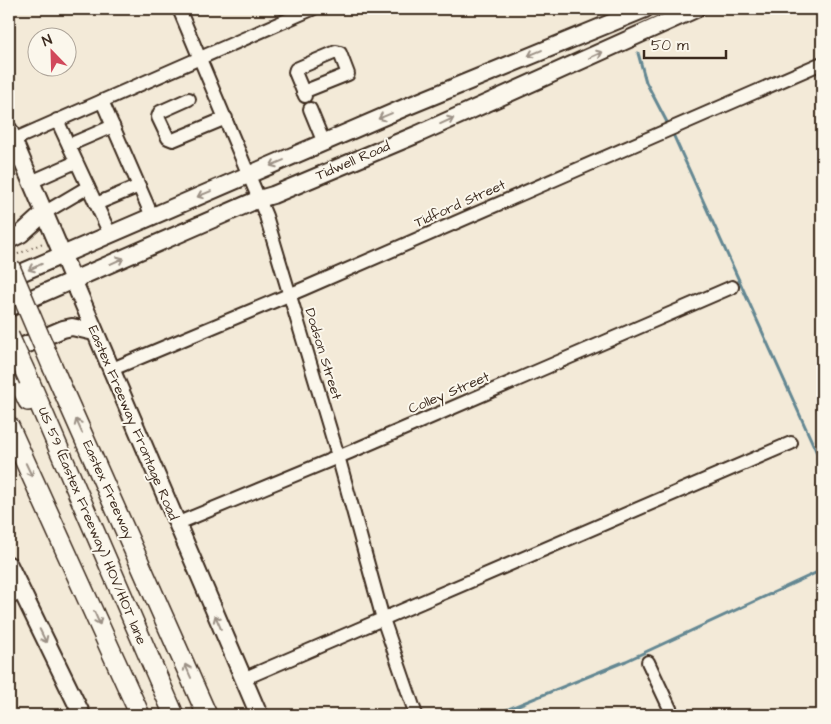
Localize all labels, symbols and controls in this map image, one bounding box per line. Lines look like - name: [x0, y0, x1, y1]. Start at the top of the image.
- north arrow: [28, 28, 78, 78]
- scale bar: [644, 28, 726, 60]
- text: N: [39, 30, 55, 52]
- text: 50 m: [651, 35, 689, 56]
- one-way arrow: [528, 49, 543, 59]
- one-way arrow: [588, 50, 603, 59]
- one-way arrow: [378, 112, 393, 122]
- one-way arrow: [439, 115, 454, 125]
- street label: Tidwell Road: [313, 136, 393, 186]
- one-way arrow: [270, 159, 285, 169]
- street label: Tidford Street: [411, 175, 509, 233]
- one-way arrow: [197, 190, 212, 200]
- one-way arrow: [109, 256, 124, 266]
- one-way arrow: [28, 262, 43, 272]
- street label: Dodson Street: [300, 306, 347, 403]
- street label: Eastex Freeway Frontage Road: [84, 323, 182, 523]
- street label: Colley Street: [405, 367, 493, 419]
- street label: US 59 (Eastex Freeway) HOV/HOT lane: [33, 404, 151, 648]
- one-way arrow: [74, 419, 84, 434]
- street label: Eastex Freeway: [79, 438, 137, 542]
- one-way arrow: [25, 462, 35, 477]
- one-way arrow: [92, 610, 102, 625]
- one-way arrow: [213, 615, 223, 630]
- one-way arrow: [39, 628, 48, 643]
- one-way arrow: [182, 664, 192, 679]

